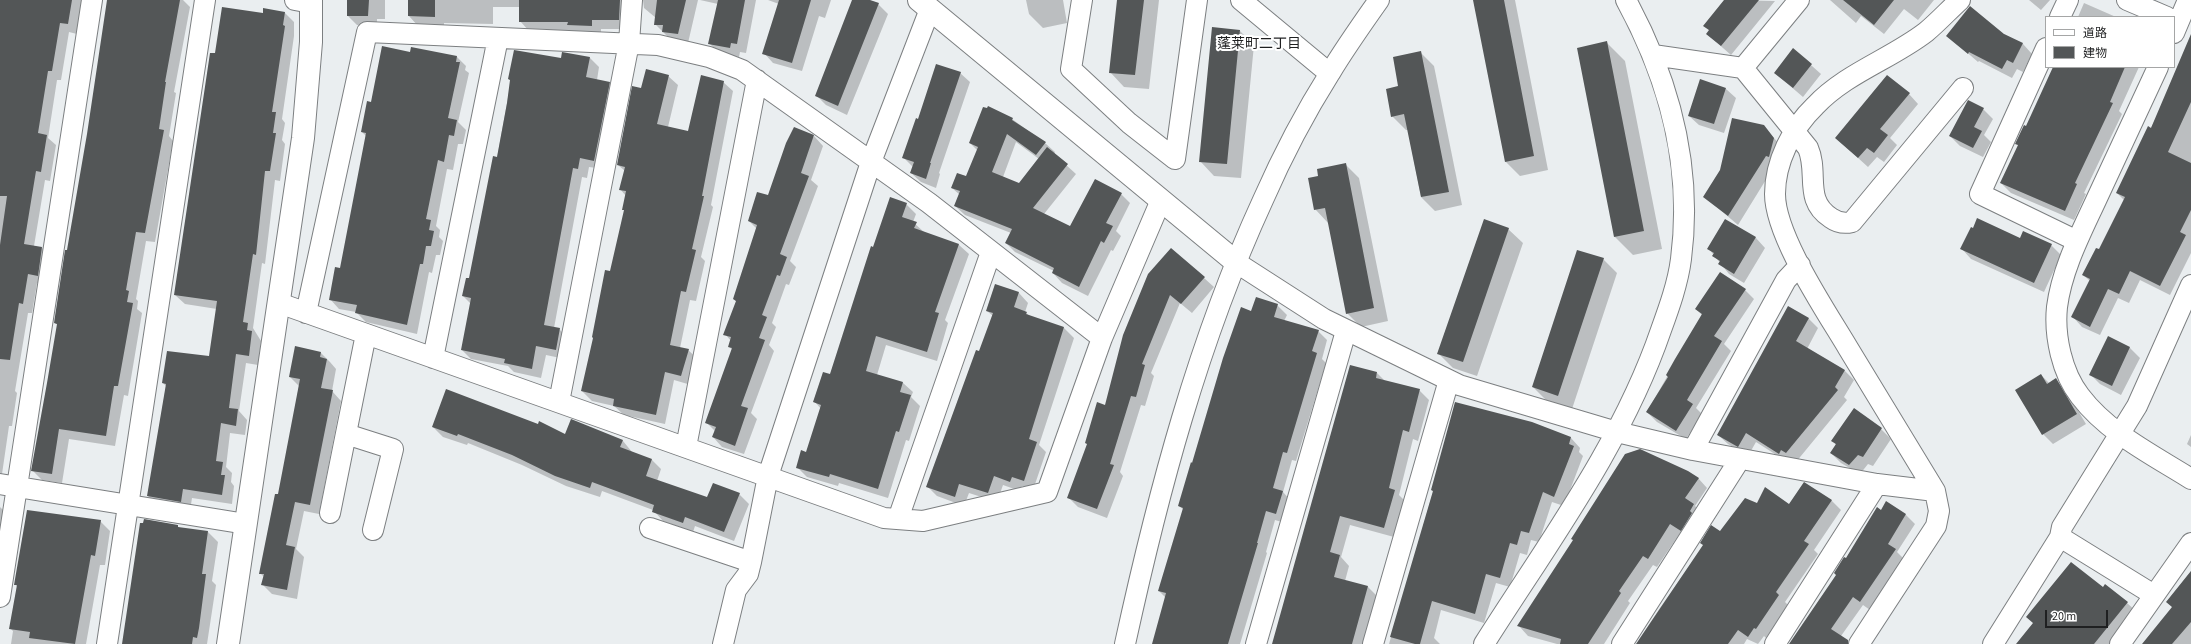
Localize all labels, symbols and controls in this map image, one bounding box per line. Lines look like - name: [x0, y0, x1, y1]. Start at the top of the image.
- legend: [2045, 16, 2175, 68]
- text: 道路: [2083, 25, 2107, 42]
- district label: 蓬莱町二丁目: [1217, 37, 1301, 53]
- text: 建物: [2083, 45, 2107, 62]
- scale bar: [2047, 602, 2110, 628]
- text: 20 m: [2052, 608, 2076, 625]

